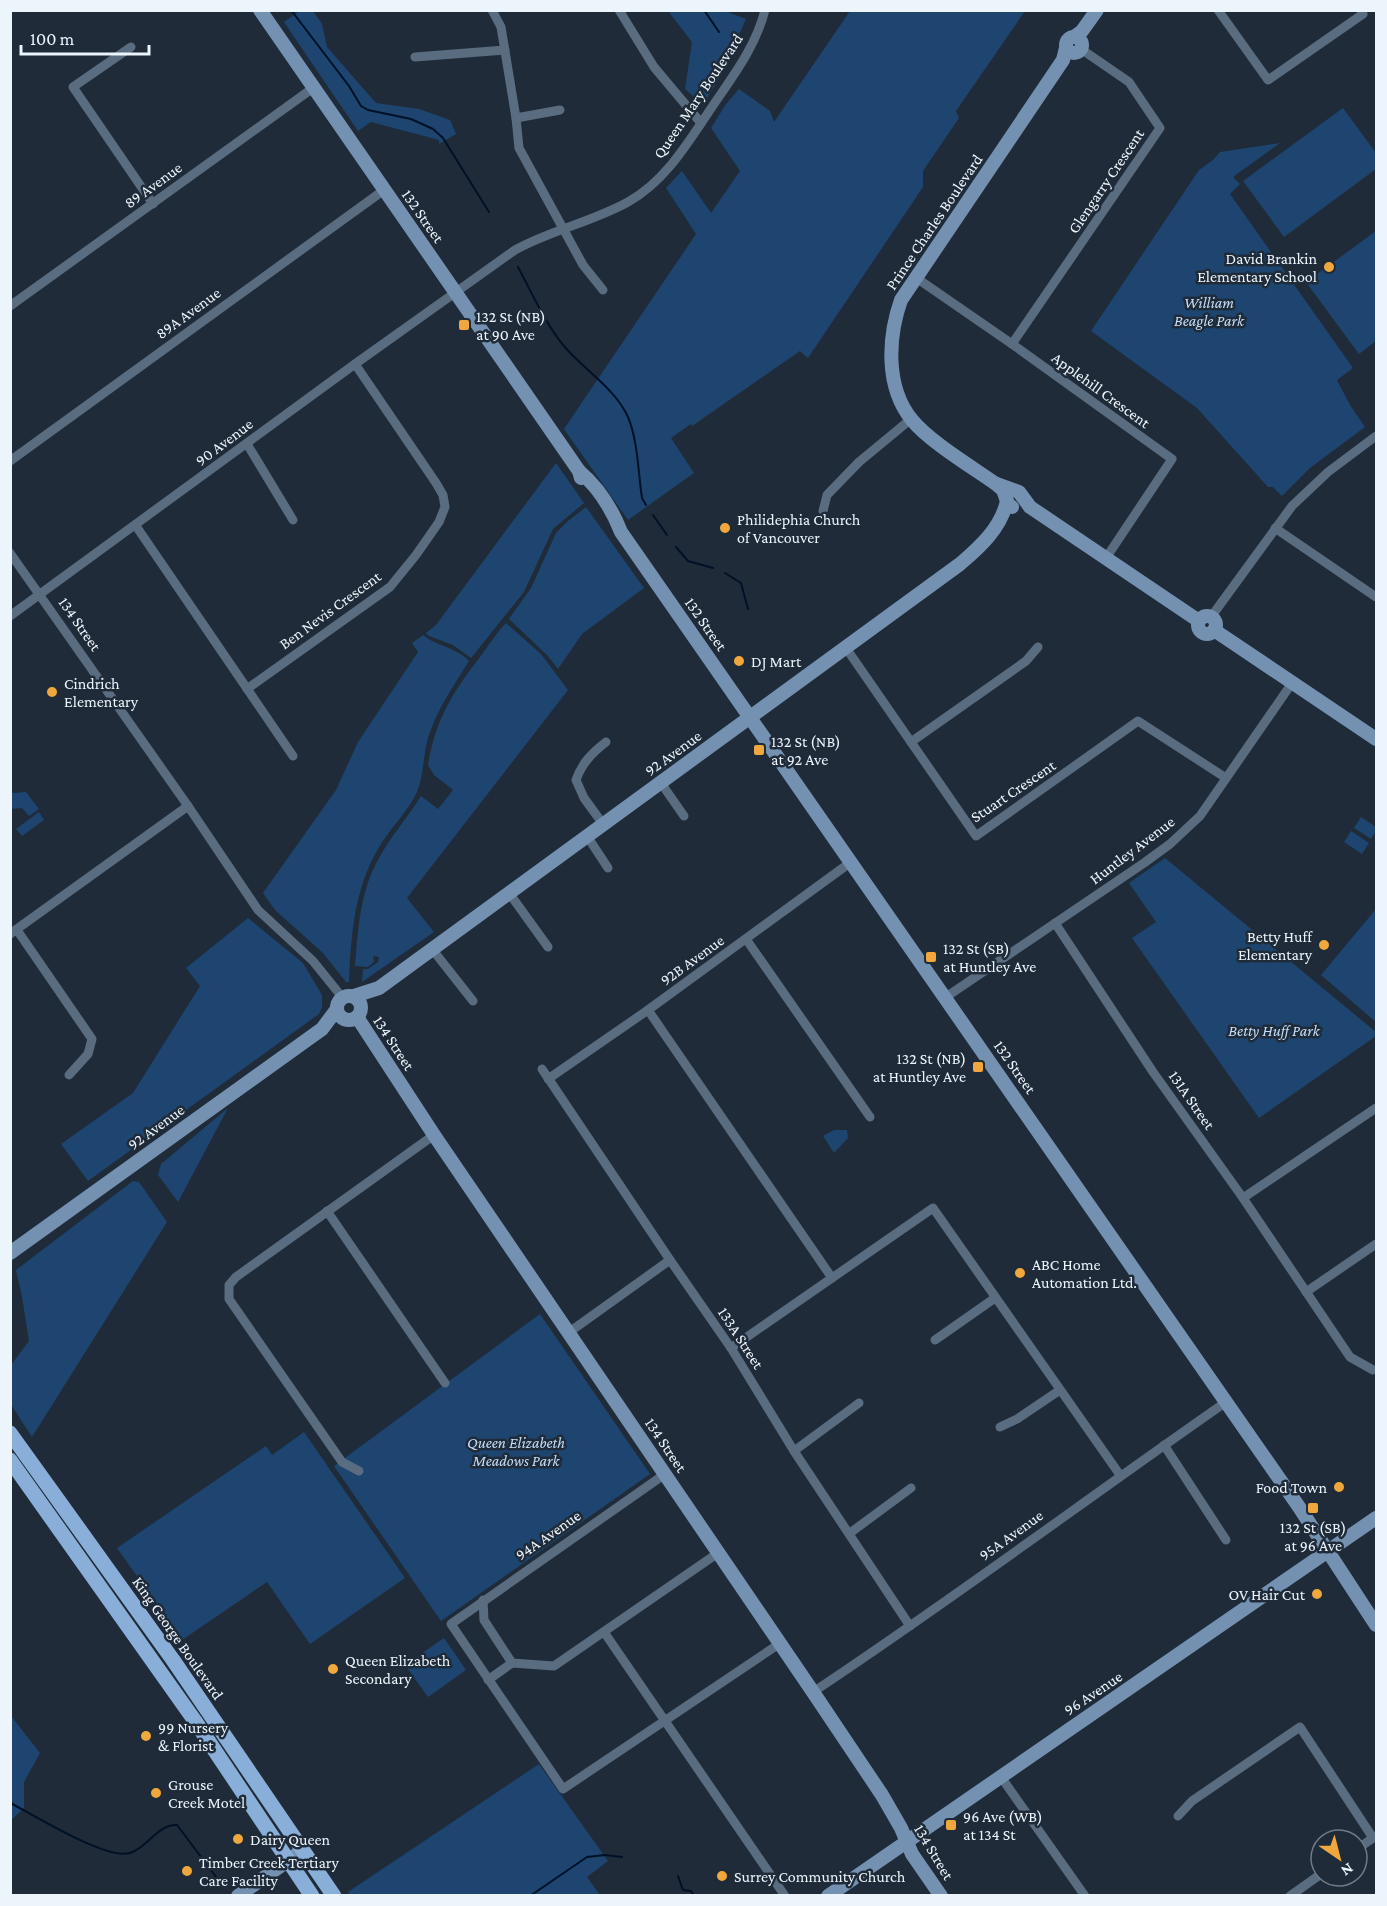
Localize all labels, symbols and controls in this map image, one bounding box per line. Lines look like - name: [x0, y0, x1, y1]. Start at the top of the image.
- scale bar: [21, 18, 148, 56]
- text: 100 m: [30, 29, 75, 49]
- street label: Queen Mary Boulevard: [650, 30, 747, 162]
- street label: Glengarry Crescent: [1065, 125, 1148, 237]
- street label: Prince Charles Boulevard: [882, 151, 986, 293]
- street label: 89 Avenue: [121, 159, 185, 211]
- street label: 132 Street: [399, 186, 448, 246]
- place label: David Brankin Elementary School: [1197, 250, 1317, 286]
- marker: David Brankin Elementary School: [1322, 260, 1336, 274]
- street label: 89A Avenue: [152, 284, 224, 342]
- park label: William Beagle Park: [1174, 294, 1245, 330]
- place label: 132 St (NB) at 90 Ave: [476, 308, 546, 343]
- marker: 132 St (NB) at 90 Ave: [457, 318, 471, 332]
- street label: Applehill Crescent: [1048, 349, 1154, 432]
- street label: 90 Avenue: [192, 415, 256, 469]
- place label: Philidephia Church of Vancouver: [737, 511, 861, 546]
- marker: Philidephia Church of Vancouver: [718, 521, 732, 535]
- street label: Ben Nevis Crescent: [276, 567, 385, 653]
- street label: 134 Street: [55, 594, 105, 655]
- street label: 132 Street: [682, 594, 731, 654]
- place label: DJ Mart: [751, 653, 802, 671]
- marker: DJ Mart: [732, 654, 746, 668]
- place label: Cindrich Elementary: [64, 675, 139, 711]
- marker: Cindrich Elementary: [45, 685, 59, 699]
- street label: 92 Avenue: [641, 727, 705, 779]
- place label: 132 St (NB) at 92 Ave: [771, 733, 841, 768]
- marker: 132 St (NB) at 92 Ave: [752, 743, 766, 757]
- street label: Stuart Crescent: [968, 756, 1059, 826]
- street label: Huntley Avenue: [1086, 813, 1178, 888]
- place label: Betty Huff Elementary: [1238, 928, 1313, 964]
- street label: 92B Avenue: [657, 931, 727, 989]
- marker: Betty Huff Elementary: [1317, 938, 1331, 952]
- place label: 132 St (SB) at Huntley Ave: [943, 940, 1036, 976]
- marker: 132 St (SB) at Huntley Ave: [924, 950, 938, 964]
- street label: 134 Street: [370, 1013, 418, 1074]
- park label: Betty Huff Park: [1228, 1022, 1321, 1040]
- street label: 132 Street: [991, 1037, 1040, 1097]
- place label: 132 St (NB) at Huntley Ave: [873, 1050, 966, 1086]
- marker: 132 St (NB) at Huntley Ave: [971, 1060, 985, 1074]
- street label: 131A Street: [1166, 1067, 1219, 1133]
- street label: 92 Avenue: [124, 1101, 188, 1153]
- place label: ABC Home Automation Ltd.: [1032, 1256, 1137, 1291]
- marker: ABC Home Automation Ltd.: [1013, 1266, 1027, 1280]
- street label: 133A Street: [715, 1304, 768, 1373]
- street label: 134 Street: [642, 1415, 691, 1476]
- park label: Queen Elizabeth Meadows Park: [467, 1434, 565, 1469]
- place label: Food Town: [1256, 1479, 1327, 1496]
- marker: Food Town: [1332, 1480, 1346, 1494]
- marker: 132 St (SB) at 96 Ave: [1306, 1501, 1320, 1515]
- street label: 94A Avenue: [512, 1506, 584, 1564]
- street label: 95A Avenue: [976, 1506, 1046, 1564]
- place label: 132 St (SB) at 96 Ave: [1280, 1519, 1346, 1554]
- street label: King George Boulevard: [128, 1573, 227, 1704]
- place label: OV Hair Cut: [1228, 1586, 1306, 1603]
- marker: OV Hair Cut: [1310, 1587, 1324, 1601]
- place label: Queen Elizabeth Secondary: [345, 1652, 451, 1688]
- marker: Queen Elizabeth Secondary: [326, 1662, 340, 1676]
- street label: 96 Avenue: [1061, 1667, 1125, 1719]
- place label: 99 Nursery & Florist: [158, 1719, 229, 1754]
- marker: 99 Nursery & Florist: [139, 1729, 153, 1743]
- place label: Grouse Creek Motel: [168, 1776, 245, 1811]
- marker: Grouse Creek Motel: [149, 1786, 163, 1800]
- place label: 96 Ave (WB) at 134 St: [963, 1808, 1043, 1843]
- marker: 96 Ave (WB) at 134 St: [944, 1818, 958, 1832]
- street label: 134 Street: [911, 1821, 958, 1883]
- north arrow: [1309, 1828, 1369, 1888]
- place label: Dairy Queen: [250, 1831, 331, 1849]
- marker: Dairy Queen: [231, 1832, 245, 1846]
- place label: Timber Creek Tertiary Care Facility: [199, 1854, 340, 1890]
- text: N: [1338, 1860, 1357, 1880]
- marker: Timber Creek Tertiary Care Facility: [180, 1864, 194, 1878]
- place label: Surrey Community Church: [734, 1868, 906, 1886]
- marker: Surrey Community Church: [715, 1869, 729, 1883]

